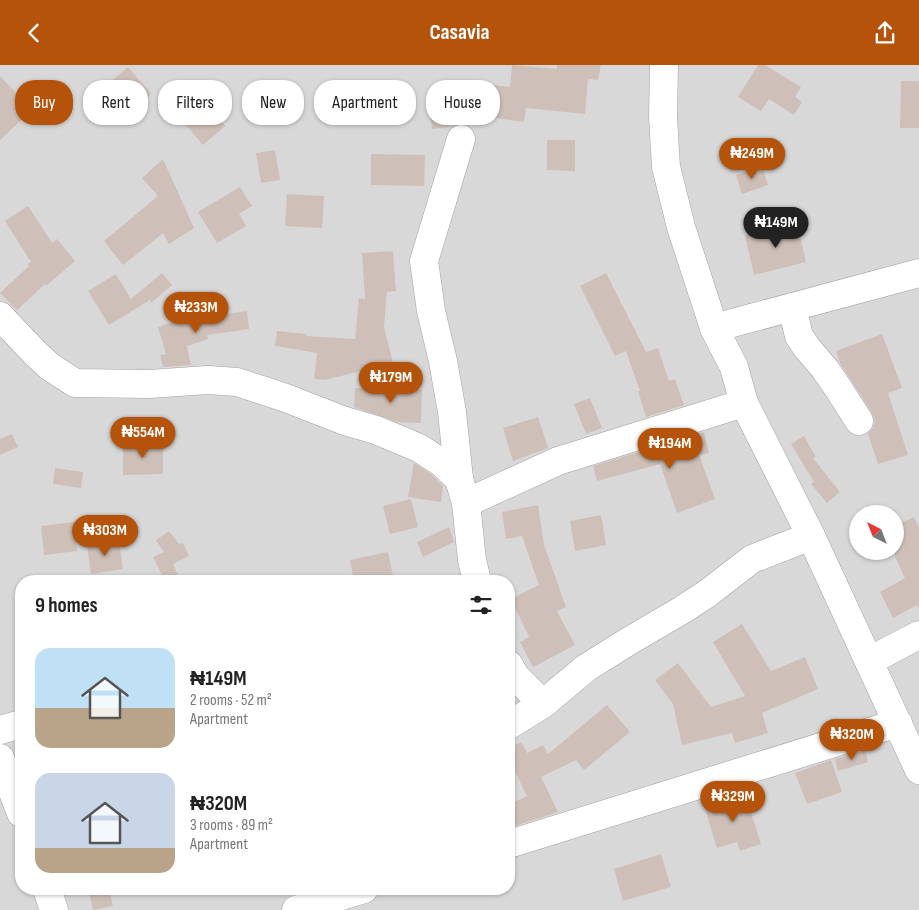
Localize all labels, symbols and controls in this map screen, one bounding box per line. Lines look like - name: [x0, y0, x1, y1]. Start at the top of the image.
- icon: back: [20, 19, 48, 47]
- text: Casavia: [429, 19, 490, 46]
- icon: share: [871, 19, 899, 47]
- chip: Buy: [15, 80, 73, 125]
- chip: Rent: [83, 80, 148, 125]
- chip: Filters: [158, 80, 232, 125]
- chip: New: [242, 80, 304, 125]
- chip: Apartment: [314, 80, 416, 125]
- chip: House: [426, 80, 500, 125]
- pin: ₦249M: [717, 137, 787, 180]
- text: ₦249M: [730, 144, 774, 163]
- pin: ₦149M: [741, 207, 811, 249]
- text: ₦149M: [754, 213, 798, 232]
- pin: ₦233M: [161, 291, 231, 334]
- text: ₦233M: [174, 298, 218, 317]
- pin: ₦179M: [356, 361, 426, 404]
- text: ₦179M: [370, 368, 412, 387]
- pin: ₦554M: [108, 417, 178, 459]
- text: ₦554M: [121, 423, 165, 442]
- pin: ₦194M: [635, 427, 705, 470]
- text: ₦194M: [649, 434, 691, 453]
- north arrow: [849, 505, 904, 560]
- map controls: [849, 505, 904, 560]
- pin: ₦303M: [70, 515, 140, 557]
- text: ₦303M: [83, 521, 127, 540]
- icon: filters: [467, 591, 495, 619]
- text: 9 homes: [35, 593, 98, 618]
- text: ₦149M: [190, 666, 247, 691]
- icon: home: [75, 668, 135, 728]
- text: 2 rooms · 52 m²: [190, 691, 272, 710]
- text: Apartment: [190, 710, 248, 729]
- pin: ₦320M: [817, 719, 887, 761]
- text: ₦320M: [830, 725, 874, 744]
- pin: ₦329M: [698, 781, 768, 823]
- text: ₦329M: [711, 787, 755, 806]
- text: ₦320M: [190, 791, 247, 816]
- icon: home: [75, 793, 135, 853]
- text: 3 rooms · 89 m²: [190, 816, 273, 835]
- text: Apartment: [190, 835, 248, 854]

